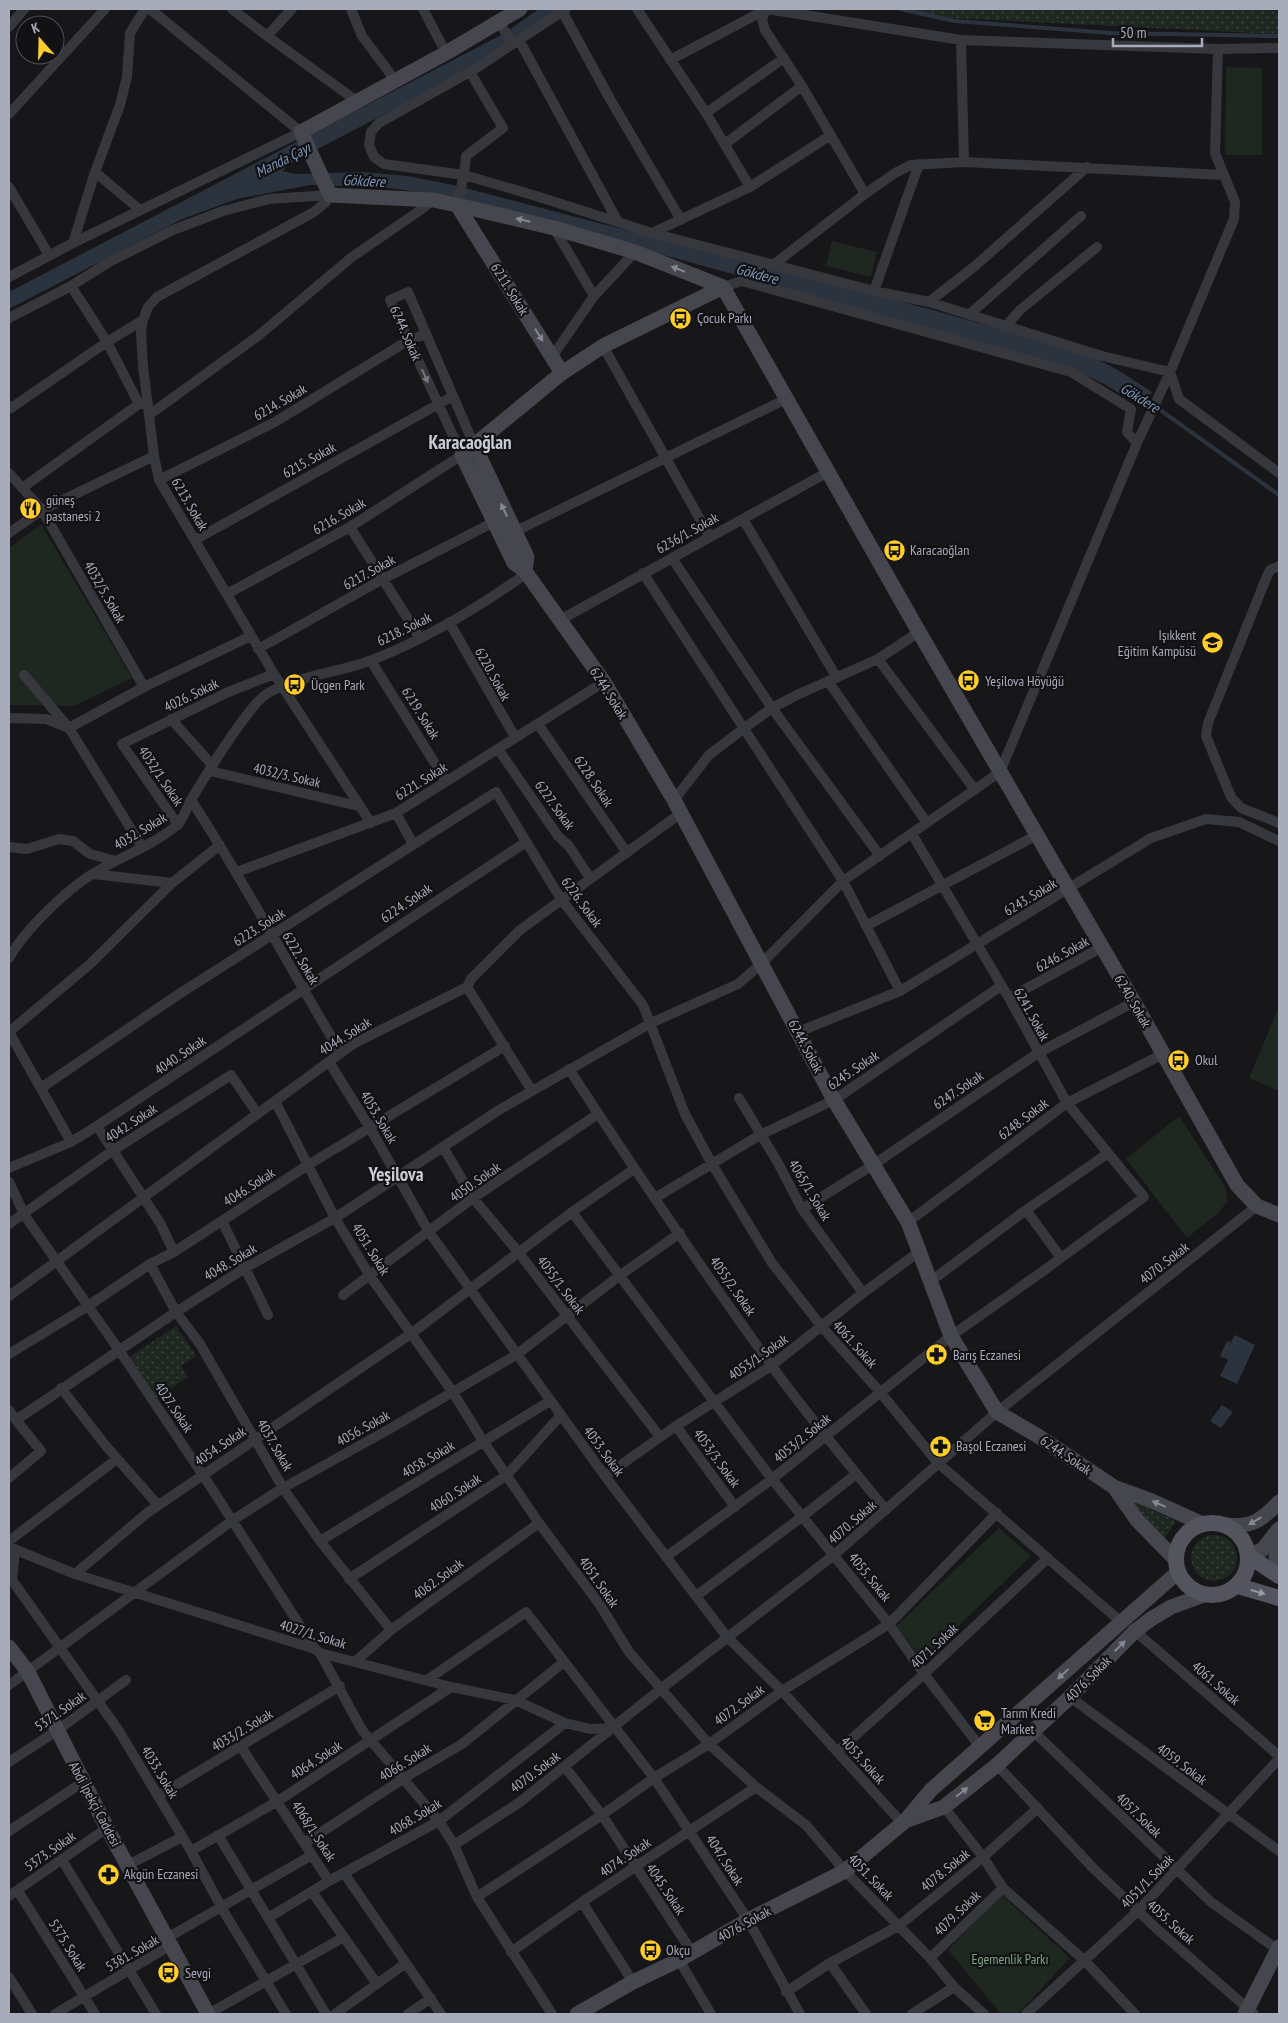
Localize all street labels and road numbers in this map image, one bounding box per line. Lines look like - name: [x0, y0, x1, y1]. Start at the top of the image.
- street label: 6211. Sokak: [487, 260, 533, 319]
- street label: 6244. Sokak: [386, 303, 426, 364]
- street label: 6214. Sokak: [250, 379, 310, 424]
- street label: 6215. Sokak: [279, 438, 339, 482]
- street label: 6213. Sokak: [168, 474, 213, 534]
- street label: 6216. Sokak: [309, 493, 369, 538]
- street label: 6236/1. Sokak: [653, 508, 722, 558]
- street label: 6217. Sokak: [340, 550, 399, 594]
- street label: 4032/5. Sokak: [80, 558, 130, 627]
- street label: 6218. Sokak: [374, 608, 435, 650]
- street label: 6220. Sokak: [471, 644, 515, 704]
- street label: 6244. Sokak: [586, 664, 632, 723]
- street label: 4026. Sokak: [161, 674, 222, 716]
- street label: 6219. Sokak: [398, 684, 444, 743]
- street label: 4032/1. Sokak: [134, 743, 188, 810]
- street label: 6228. Sokak: [570, 752, 618, 811]
- street label: 6221. Sokak: [392, 758, 451, 804]
- street label: 4032/3. Sokak: [252, 759, 323, 792]
- street label: 6227. Sokak: [531, 777, 579, 834]
- street label: 4032. Sokak: [110, 808, 170, 854]
- street label: 6226. Sokak: [558, 873, 607, 931]
- street label: 6243. Sokak: [1000, 874, 1060, 920]
- street label: 6224. Sokak: [377, 879, 436, 927]
- street label: 6223. Sokak: [230, 904, 289, 950]
- street label: 6222. Sokak: [279, 928, 324, 988]
- street label: 6246. Sokak: [1032, 932, 1092, 976]
- street label: 6240. Sokak: [1111, 971, 1156, 1031]
- street label: 6241. Sokak: [1010, 984, 1054, 1044]
- street label: 4044. Sokak: [316, 1013, 375, 1059]
- street label: 6244. Sokak: [784, 1016, 828, 1076]
- street label: 4040. Sokak: [151, 1031, 210, 1079]
- street label: 6245. Sokak: [824, 1046, 883, 1094]
- street label: 6247. Sokak: [929, 1066, 987, 1113]
- street label: 4053. Sokak: [356, 1087, 402, 1147]
- street label: 6248. Sokak: [994, 1094, 1052, 1144]
- street label: 4042. Sokak: [102, 1099, 161, 1146]
- street label: 4065/1. Sokak: [785, 1156, 836, 1225]
- street label: 4050. Sokak: [446, 1158, 504, 1206]
- street label: 4046. Sokak: [220, 1163, 279, 1210]
- street label: 4051. Sokak: [348, 1220, 394, 1279]
- street label: 4070. Sokak: [1136, 1238, 1193, 1288]
- street label: 4048. Sokak: [200, 1239, 260, 1285]
- street label: 4055/1. Sokak: [533, 1252, 589, 1318]
- street label: 4055/2. Sokak: [706, 1253, 760, 1320]
- street label: 4061. Sokak: [829, 1316, 882, 1372]
- street label: 4053/1. Sokak: [725, 1330, 792, 1384]
- street label: 4027. Sokak: [151, 1378, 198, 1436]
- street label: 4056. Sokak: [333, 1406, 393, 1450]
- street label: 4053/2. Sokak: [770, 1409, 835, 1467]
- street label: 4037. Sokak: [253, 1416, 297, 1475]
- street label: 4054. Sokak: [191, 1422, 250, 1470]
- street label: 4053. Sokak: [580, 1422, 629, 1480]
- street label: 4053/3. Sokak: [690, 1425, 745, 1492]
- street label: 6244. Sokak: [1037, 1431, 1096, 1479]
- street label: 4058. Sokak: [398, 1436, 458, 1482]
- street label: 4060. Sokak: [426, 1469, 485, 1516]
- street label: 4070. Sokak: [824, 1496, 880, 1548]
- street label: 4055. Sokak: [845, 1549, 896, 1606]
- street label: 4051. Sokak: [575, 1553, 623, 1611]
- street label: 4062. Sokak: [409, 1554, 467, 1603]
- street label: 4027/1. Sokak: [278, 1615, 349, 1653]
- street label: 4071. Sokak: [907, 1619, 962, 1672]
- street label: 4076. Sokak: [1061, 1652, 1115, 1706]
- street label: 4061. Sokak: [1188, 1657, 1244, 1709]
- street label: 4072. Sokak: [710, 1680, 768, 1729]
- street label: 5371. Sokak: [31, 1687, 89, 1735]
- street label: 4033/2. Sokak: [208, 1704, 277, 1755]
- street label: 4053. Sokak: [837, 1732, 890, 1788]
- street label: 4064. Sokak: [287, 1736, 346, 1783]
- street label: 4066. Sokak: [376, 1739, 435, 1785]
- street label: 4059. Sokak: [1153, 1739, 1211, 1789]
- street label: 4033. Sokak: [137, 1742, 183, 1802]
- street label: 4070. Sokak: [506, 1747, 564, 1797]
- street label: Abdi İpekçi Caddesi: [65, 1758, 125, 1850]
- street label: 4057. Sokak: [1112, 1789, 1166, 1842]
- street label: 4068. Sokak: [385, 1794, 445, 1840]
- street label: 4068/1. Sokak: [288, 1797, 341, 1865]
- street label: 5373. Sokak: [21, 1827, 79, 1875]
- street label: 4047. Sokak: [702, 1831, 748, 1889]
- street label: 4074. Sokak: [596, 1833, 655, 1881]
- street label: 4078. Sokak: [917, 1844, 974, 1895]
- street label: 4051. Sokak: [844, 1850, 898, 1905]
- street label: 4051/1. Sokak: [1117, 1850, 1178, 1912]
- street label: 4045. Sokak: [642, 1860, 690, 1919]
- street label: 4079. Sokak: [930, 1886, 985, 1940]
- street label: 4055. Sokak: [1143, 1896, 1199, 1949]
- street label: 4076. Sokak: [714, 1902, 774, 1946]
- street label: 5375. Sokak: [45, 1916, 91, 1975]
- street label: 5381. Sokak: [102, 1930, 162, 1975]

